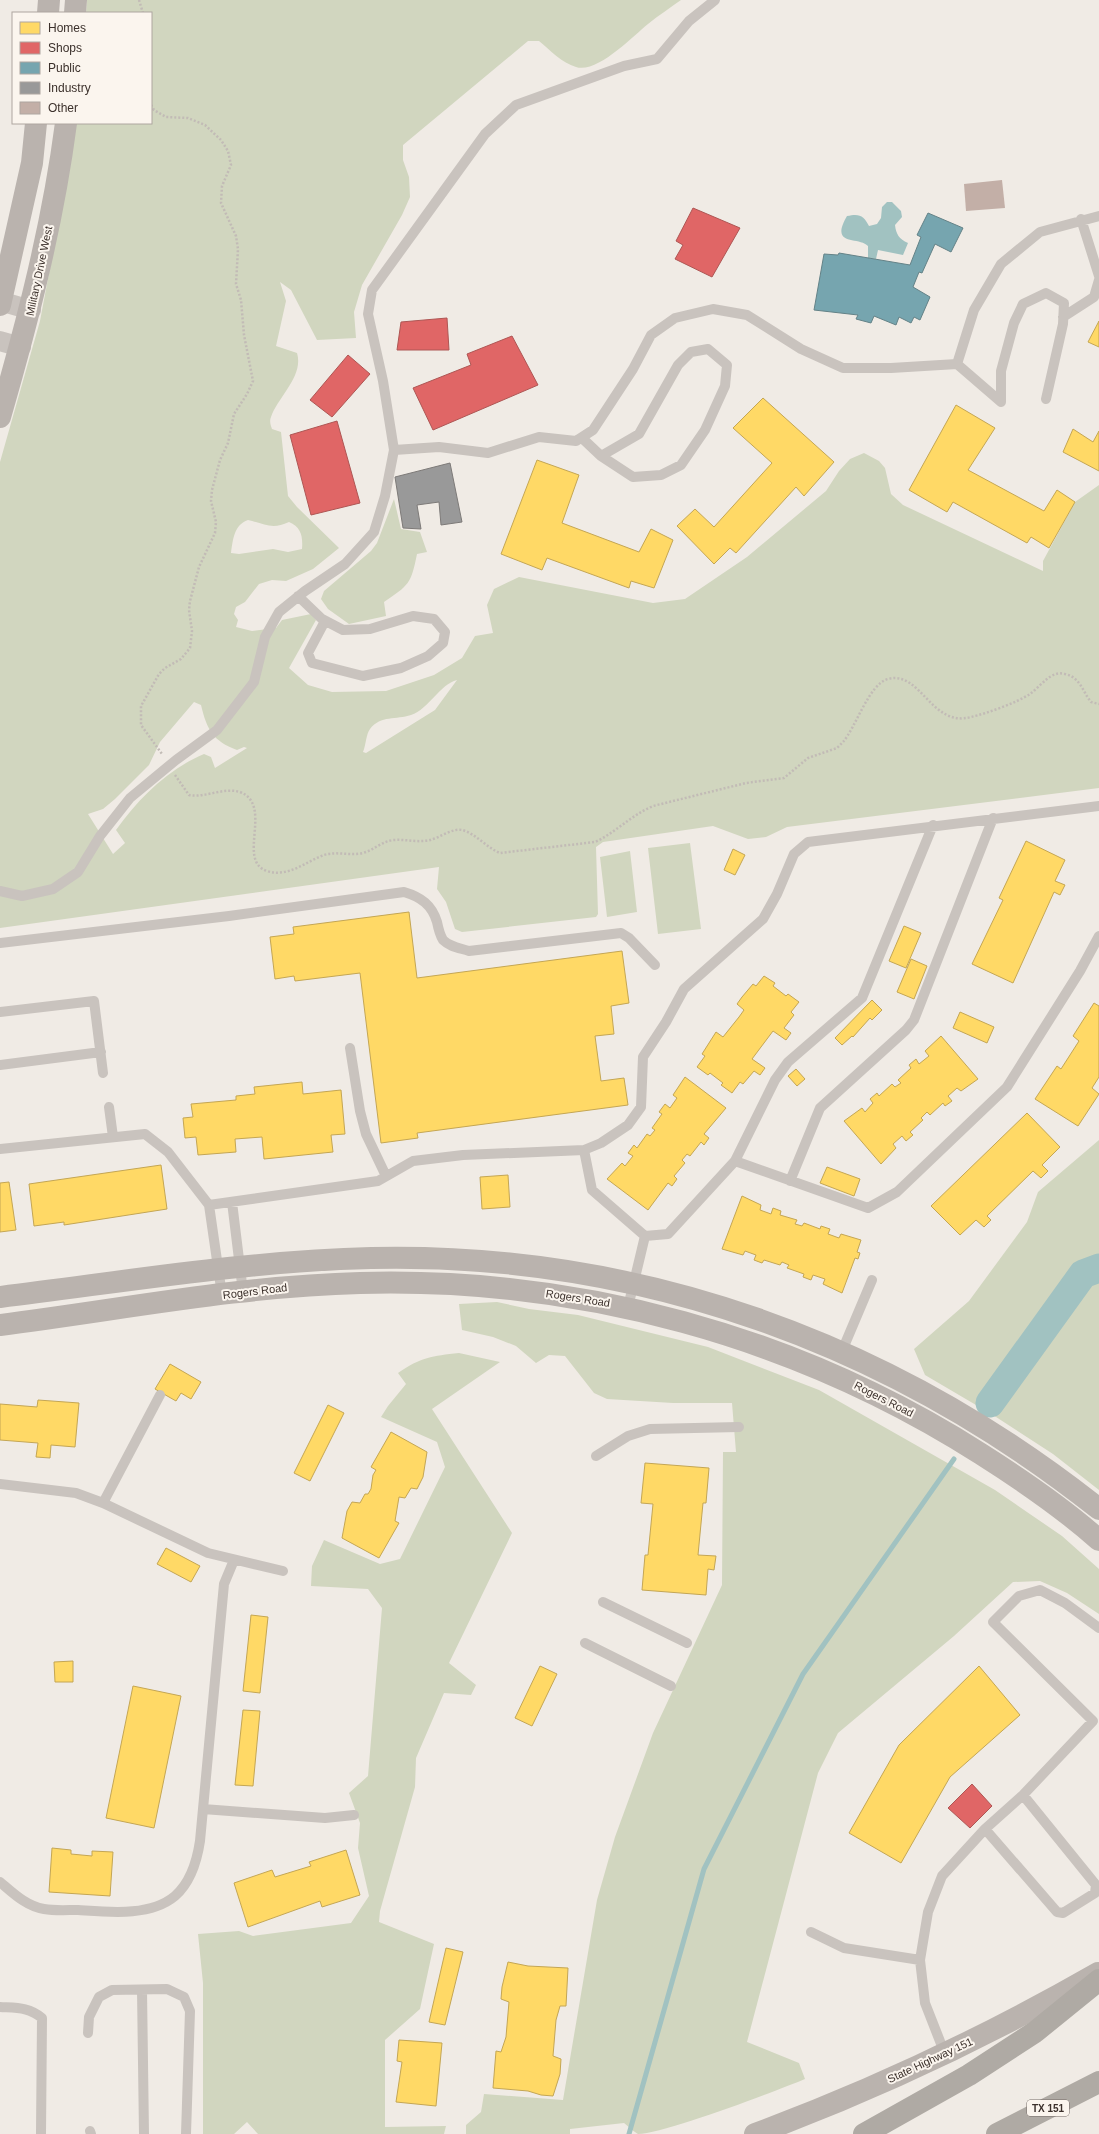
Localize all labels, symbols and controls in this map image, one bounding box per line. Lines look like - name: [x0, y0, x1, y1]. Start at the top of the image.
- legend: [12, 12, 152, 124]
- text: Homes: [48, 21, 86, 35]
- text: Shops: [48, 41, 82, 55]
- text: Public: [48, 61, 81, 75]
- text: Industry: [48, 81, 91, 95]
- text: Other: [48, 101, 78, 115]
- street label: Military Drive West: [24, 225, 54, 317]
- street label: Rogers Road: [222, 1281, 288, 1301]
- street label: Rogers Road: [545, 1287, 611, 1309]
- street label: Rogers Road: [852, 1379, 916, 1419]
- street label: State Highway 151: [886, 2035, 974, 2085]
- road number: TX 151: [1027, 2100, 1069, 2116]

